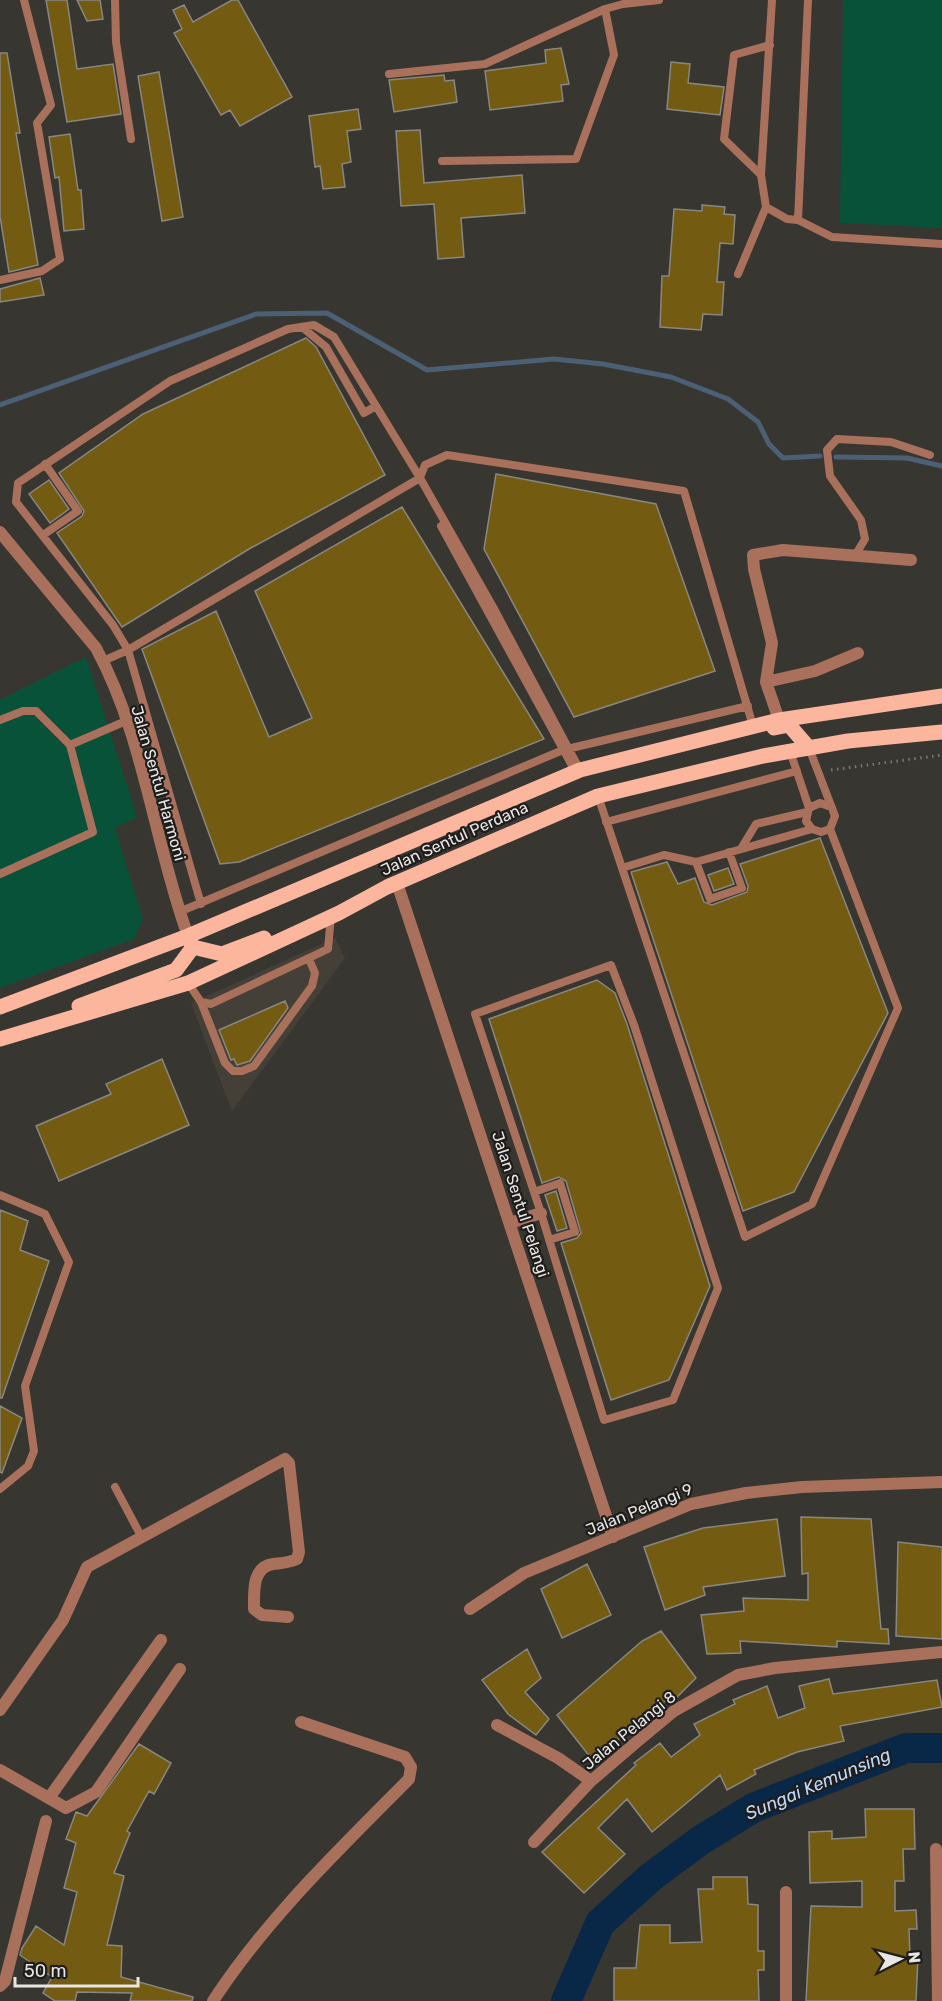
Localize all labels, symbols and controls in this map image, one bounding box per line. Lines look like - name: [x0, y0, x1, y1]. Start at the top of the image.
- street label: Jalan Sentul Harmoni: [127, 703, 190, 863]
- street label: Jalan Sentul Perdana: [378, 797, 531, 880]
- street label: Jalan Sentul Pelangi: [488, 1129, 553, 1280]
- street label: Jalan Pelangi 9: [583, 1479, 695, 1540]
- street label: Jalan Pelangi 8: [579, 1687, 680, 1774]
- water label: Sungai Kemunsing: [742, 1743, 894, 1825]
- north arrow: [870, 1929, 930, 1989]
- scale bar: [15, 1950, 138, 1988]
- text: N: [904, 1951, 924, 1964]
- text: 50 m: [24, 1960, 67, 1982]

